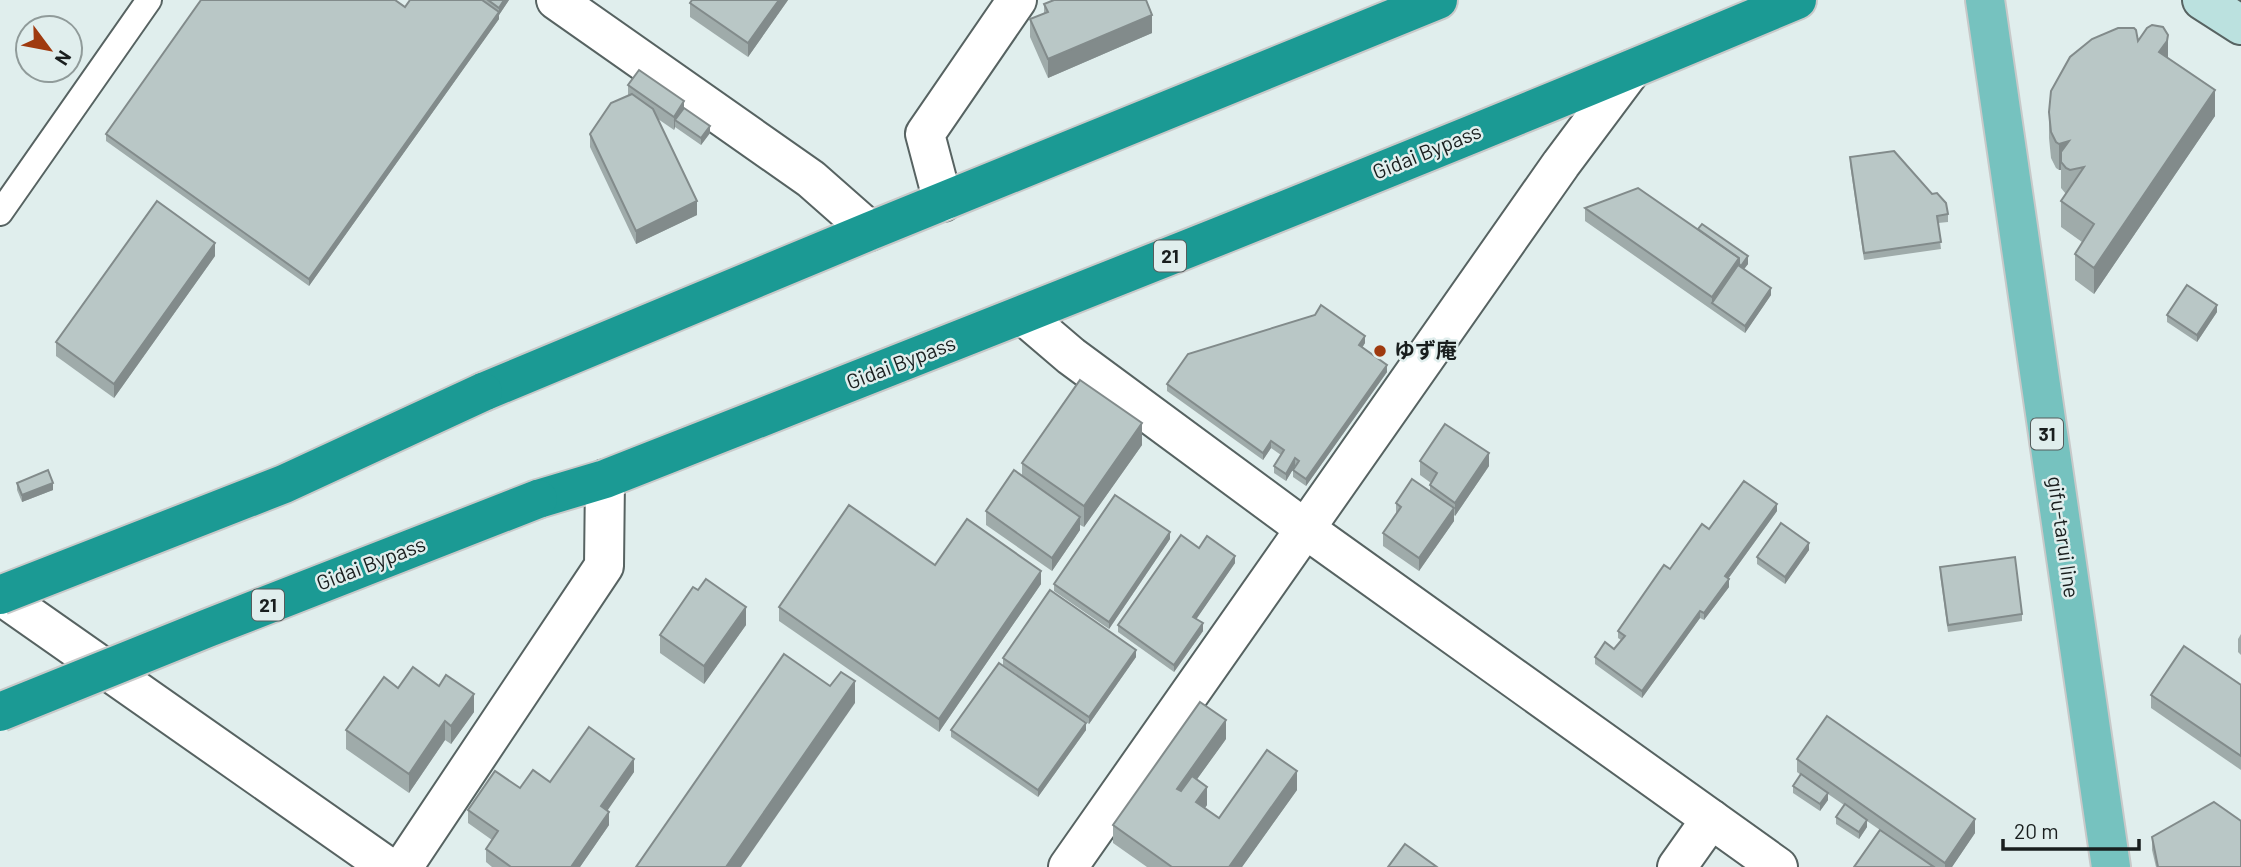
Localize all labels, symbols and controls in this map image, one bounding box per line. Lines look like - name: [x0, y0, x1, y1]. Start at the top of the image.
- north arrow: [14, 14, 84, 84]
- text: N: [51, 47, 77, 70]
- street label: Gidai Bypass: [1368, 118, 1484, 184]
- road number: 21: [1154, 240, 1186, 272]
- street label: Gidai Bypass: [842, 329, 959, 394]
- place label: ゆず庵: [1394, 337, 1457, 362]
- marker: ゆず庵: [1372, 343, 1388, 359]
- road number: 31: [2031, 418, 2063, 449]
- street label: gifu-tarui line: [2044, 474, 2085, 599]
- street label: Gidai Bypass: [312, 530, 429, 595]
- road number: 21: [252, 590, 284, 620]
- scale bar: [2003, 808, 2140, 852]
- text: 20 m: [2014, 818, 2059, 843]

